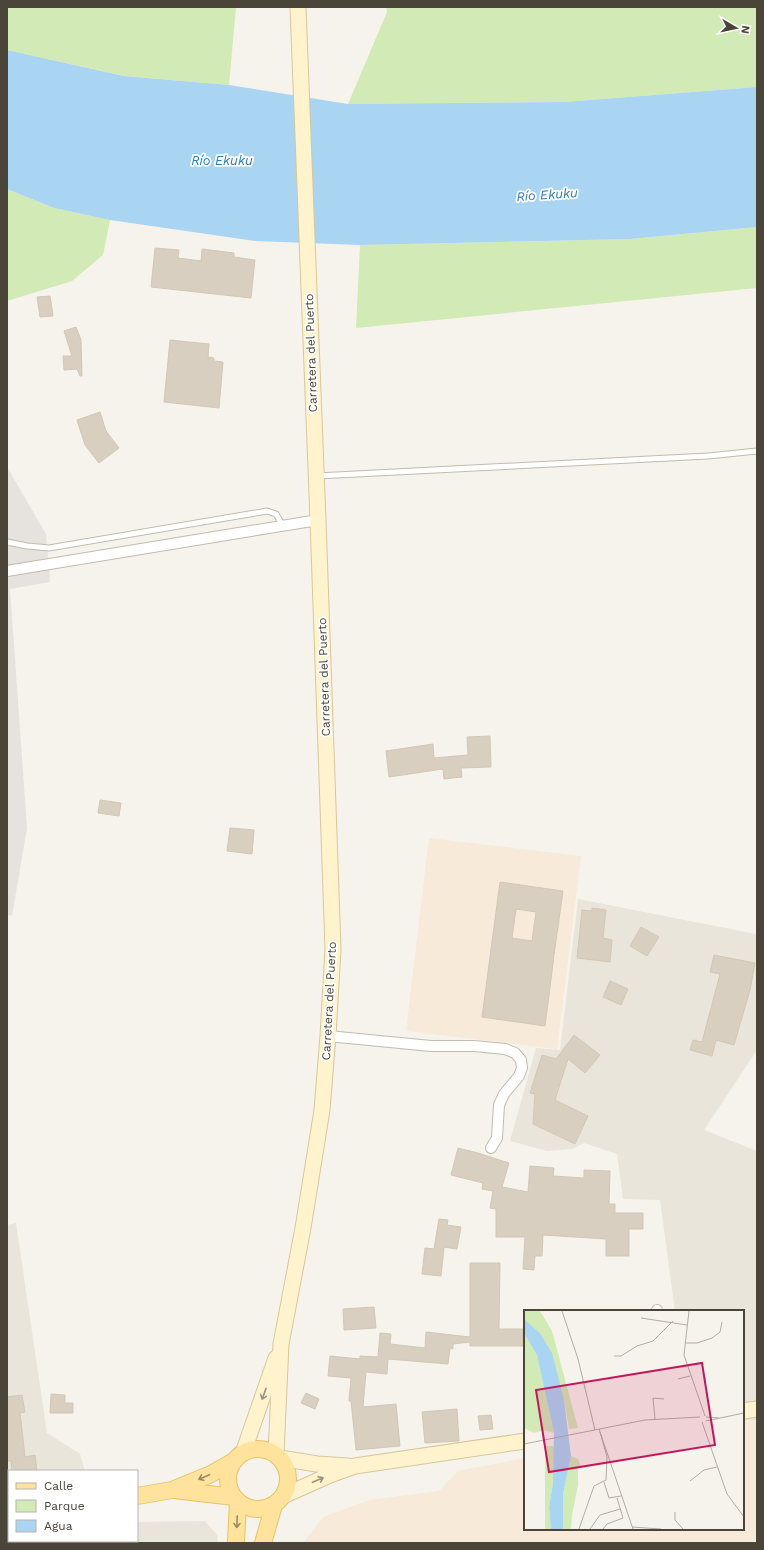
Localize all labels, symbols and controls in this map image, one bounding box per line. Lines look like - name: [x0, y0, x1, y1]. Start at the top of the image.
- north arrow: [716, 8, 756, 48]
- text: N: [738, 24, 752, 35]
- water label: Río Ekuku: [191, 153, 253, 168]
- water label: Río Ekuku: [516, 185, 578, 204]
- street label: Carretera del Puerto: [302, 293, 320, 413]
- street label: Carretera del Puerto: [315, 617, 333, 737]
- street label: Carretera del Puerto: [319, 941, 339, 1061]
- inset map: [524, 1310, 744, 1530]
- one-way arrow: [259, 1387, 267, 1399]
- legend: [8, 1470, 138, 1542]
- one-way arrow: [198, 1474, 210, 1481]
- one-way arrow: [312, 1476, 324, 1483]
- text: Calle: [44, 1479, 73, 1493]
- text: Parque: [44, 1499, 85, 1513]
- one-way arrow: [233, 1515, 241, 1528]
- text: Agua: [44, 1519, 73, 1533]

